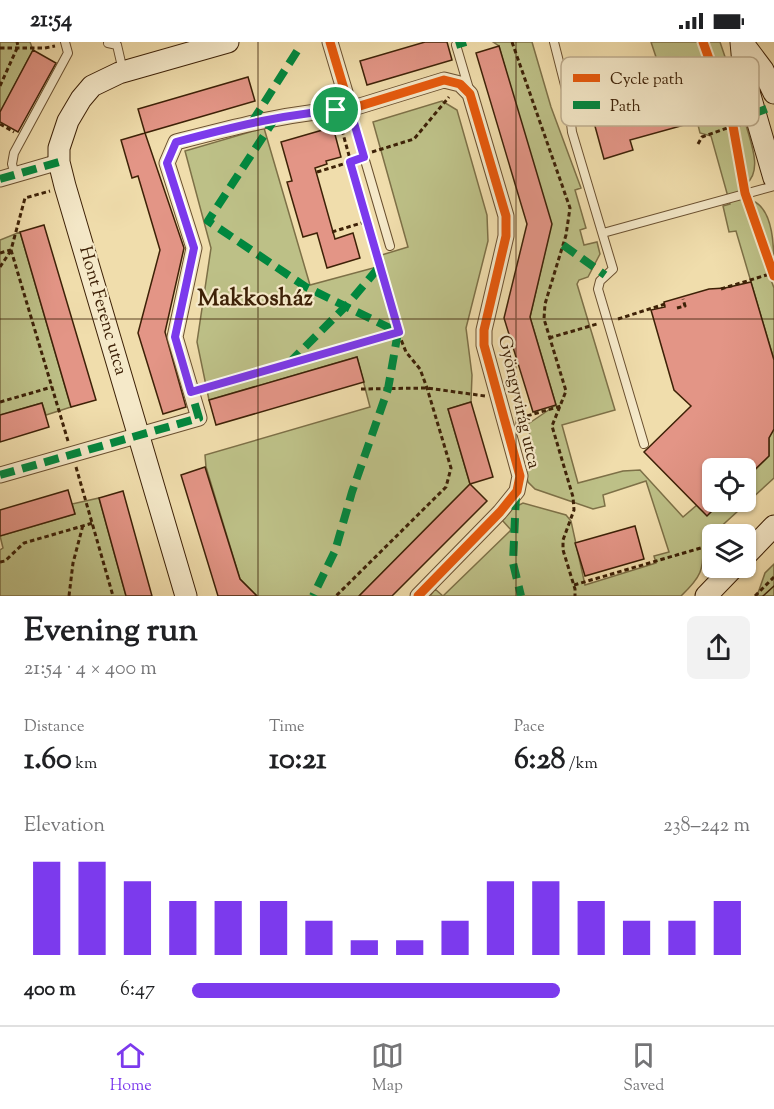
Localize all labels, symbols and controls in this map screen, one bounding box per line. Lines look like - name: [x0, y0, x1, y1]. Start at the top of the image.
- text: 21:54: [30, 5, 72, 37]
- legend: [561, 57, 759, 126]
- text: Cycle path: [610, 69, 684, 92]
- pin: [310, 84, 361, 135]
- icon: arrive: [319, 93, 352, 126]
- text: Path: [610, 96, 641, 119]
- street label: Hont Ferenc utca: [71, 243, 133, 379]
- district label: Makkosház: [197, 282, 313, 316]
- street label: Gyöngyvirág utca: [490, 333, 546, 471]
- map controls: [702, 458, 756, 578]
- button: locate: [702, 458, 756, 512]
- button: layers: [702, 524, 756, 578]
- text: Evening run: [24, 608, 198, 656]
- button: share: [687, 616, 750, 679]
- text: 21:54 · 4 × 400 m: [24, 655, 157, 684]
- text: Distance: [24, 716, 84, 739]
- text: Time: [269, 716, 305, 739]
- text: Pace: [514, 716, 545, 739]
- text: 1.60: [24, 739, 72, 782]
- text: 10:21: [269, 739, 327, 782]
- text: 6:28: [514, 739, 565, 782]
- text: km: [72, 753, 97, 776]
- text: /km: [565, 753, 598, 776]
- text: Elevation: [24, 812, 105, 841]
- text: 238–242 m: [663, 812, 750, 841]
- text: 400 m: [24, 976, 76, 1005]
- text: 6:47: [120, 976, 155, 1005]
- tab: Home: [110, 1039, 152, 1098]
- tab: Map: [371, 1039, 404, 1098]
- tab: Saved: [623, 1039, 664, 1098]

